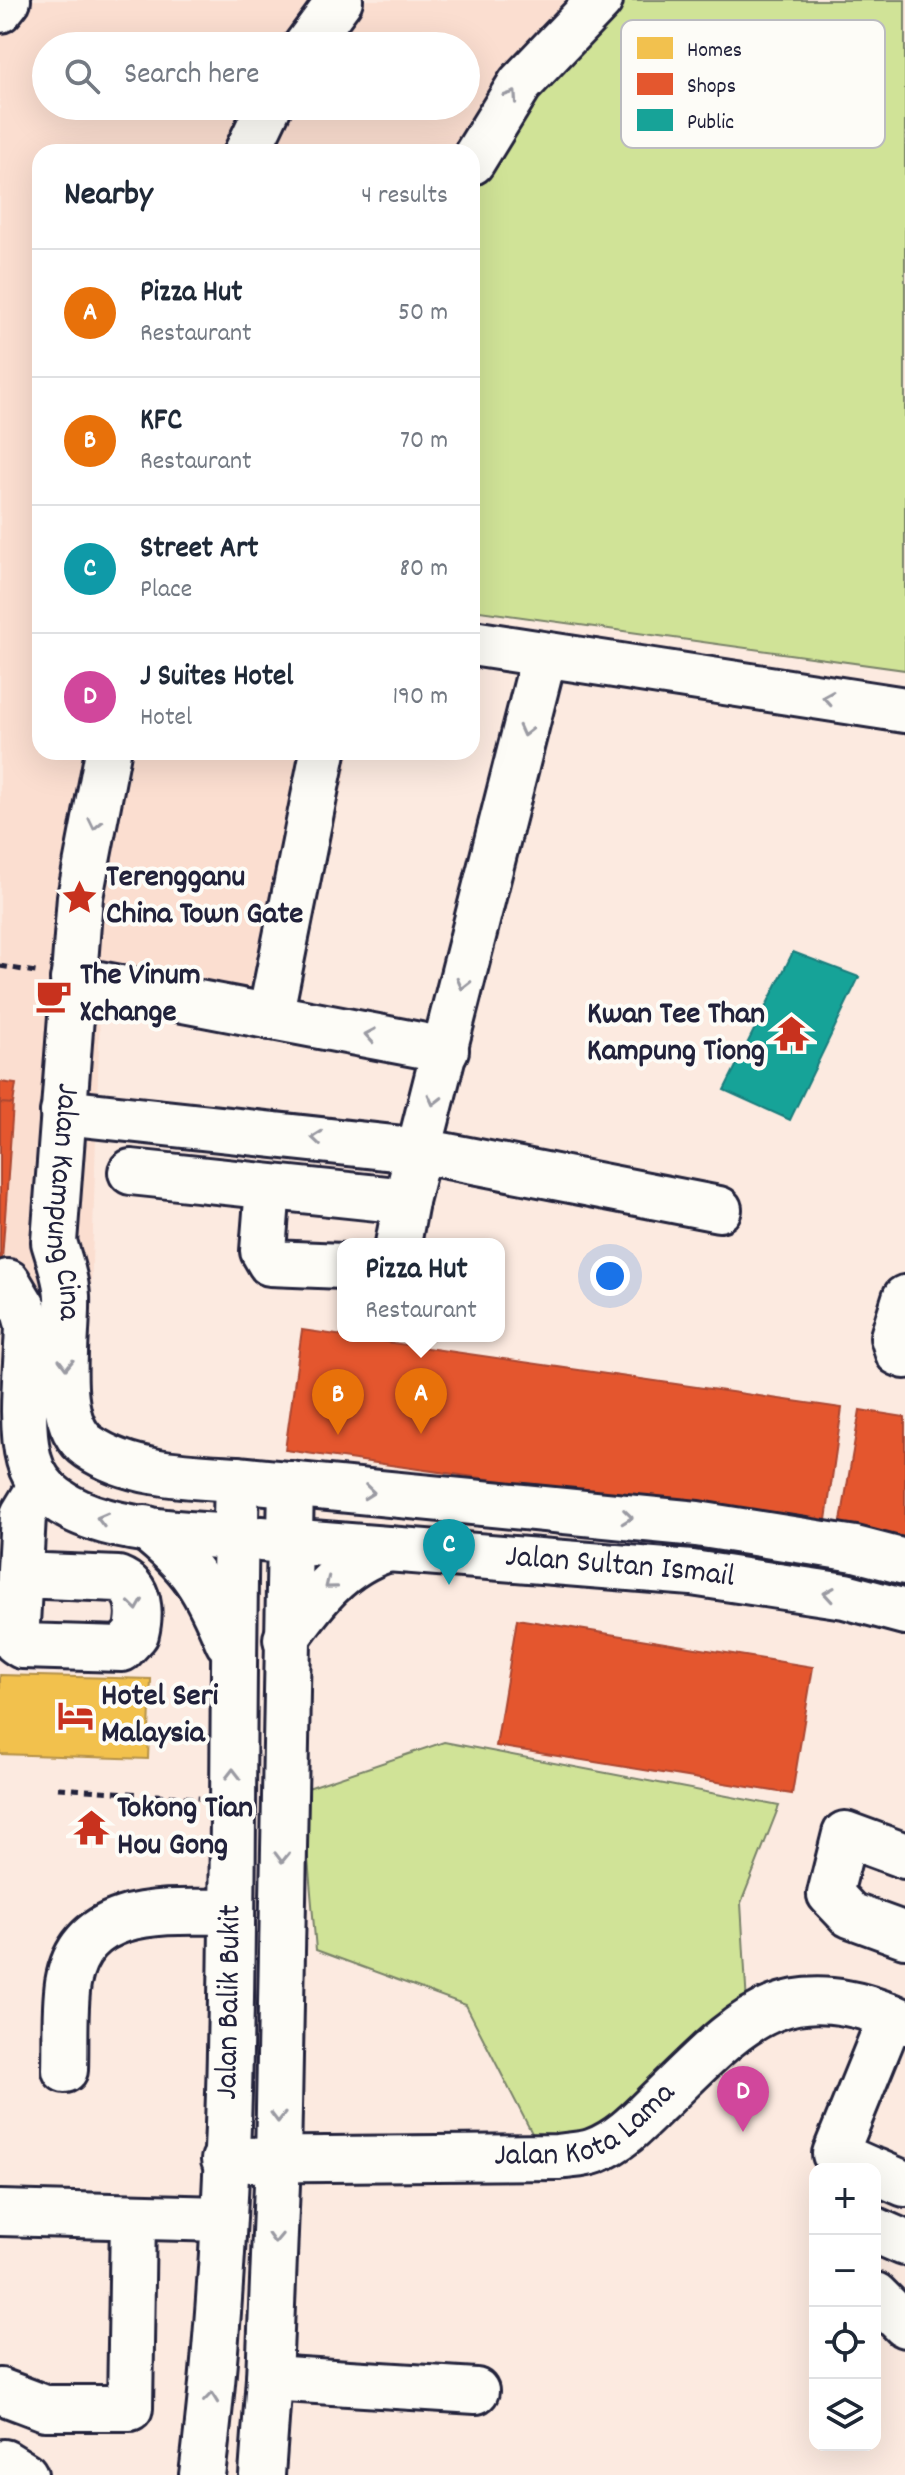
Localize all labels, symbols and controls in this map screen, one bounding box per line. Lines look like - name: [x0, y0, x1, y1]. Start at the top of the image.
- legend: [621, 20, 885, 148]
- search box: [32, 32, 480, 120]
- text: Homes: [687, 36, 742, 67]
- icon: search: [60, 54, 104, 98]
- text: Search here: [124, 55, 260, 98]
- text: Shops: [687, 72, 736, 103]
- one-way arrow: [502, 90, 517, 104]
- text: Public: [687, 108, 734, 139]
- text: Nearby: [64, 172, 153, 221]
- text: 4 results: [361, 178, 448, 215]
- text: Pizza Hut: [140, 273, 242, 316]
- text: A: [83, 295, 97, 332]
- text: 50 m: [398, 295, 448, 332]
- text: Restaurant: [140, 316, 252, 353]
- text: KFC: [140, 401, 182, 444]
- text: B: [84, 423, 96, 460]
- text: 70 m: [400, 423, 448, 460]
- text: Restaurant: [140, 444, 252, 481]
- text: Street Art: [140, 529, 258, 572]
- text: C: [84, 551, 96, 588]
- text: 80 m: [400, 551, 448, 588]
- text: Place: [140, 572, 192, 609]
- text: J Suites Hotel: [140, 657, 293, 700]
- text: D: [83, 679, 97, 716]
- text: 190 m: [392, 679, 448, 716]
- one-way arrow: [821, 690, 835, 707]
- text: Hotel: [140, 700, 192, 737]
- one-way arrow: [518, 724, 535, 738]
- one-way arrow: [87, 818, 104, 831]
- place label: Terengganu China Town Gate: [106, 856, 303, 939]
- place icon: Terengganu China Town Gate: [61, 878, 99, 916]
- place label: The Vinum Xchange: [80, 954, 201, 1037]
- cafe icon: The Vinum Xchange: [35, 976, 73, 1014]
- one-way arrow: [455, 976, 472, 990]
- place label: Kwan Tee Than Kampung Tiong: [587, 993, 765, 1076]
- temple icon: Kwan Tee Than Kampung Tiong: [772, 1015, 810, 1053]
- one-way arrow: [363, 1028, 376, 1045]
- street label: Jalan Kampung Cina: [31, 1081, 90, 1322]
- one-way arrow: [426, 1093, 443, 1107]
- one-way arrow: [310, 1129, 323, 1146]
- popup: [337, 1238, 505, 1342]
- text: Pizza Hut: [365, 1250, 467, 1293]
- your location: [590, 1256, 630, 1296]
- text: Restaurant: [365, 1293, 477, 1330]
- one-way arrow: [57, 1358, 75, 1371]
- pin: A: [395, 1368, 447, 1434]
- pin: B: [312, 1369, 364, 1435]
- one-way arrow: [362, 1483, 375, 1500]
- one-way arrow: [621, 1509, 634, 1526]
- one-way arrow: [96, 1512, 110, 1529]
- pin: C: [423, 1519, 475, 1585]
- street label: Jalan Sultan Ismail: [504, 1535, 738, 1602]
- one-way arrow: [324, 1574, 339, 1589]
- one-way arrow: [823, 1586, 836, 1603]
- one-way arrow: [127, 1598, 144, 1612]
- place label: Hotel Seri Malaysia: [101, 1675, 219, 1758]
- hotel icon: Hotel Seri Malaysia: [56, 1697, 94, 1735]
- one-way arrow: [224, 1767, 242, 1780]
- place label: Tokong Tian Hou Gong: [117, 1787, 253, 1870]
- temple icon: Tokong Tian Hou Gong: [72, 1809, 110, 1847]
- one-way arrow: [274, 1851, 291, 1864]
- street label: Jalan Balik Bukit: [206, 1904, 255, 2100]
- pin: D: [717, 2066, 769, 2132]
- street label: Jalan Kota Lama: [494, 2072, 688, 2181]
- one-way arrow: [269, 2111, 287, 2124]
- map controls: [809, 2163, 881, 2451]
- button: +: [809, 2163, 881, 2235]
- one-way arrow: [266, 2232, 283, 2245]
- button: −: [809, 2235, 881, 2307]
- button: locate: [809, 2307, 881, 2379]
- button: layers: [809, 2379, 881, 2451]
- one-way arrow: [202, 2391, 219, 2404]

